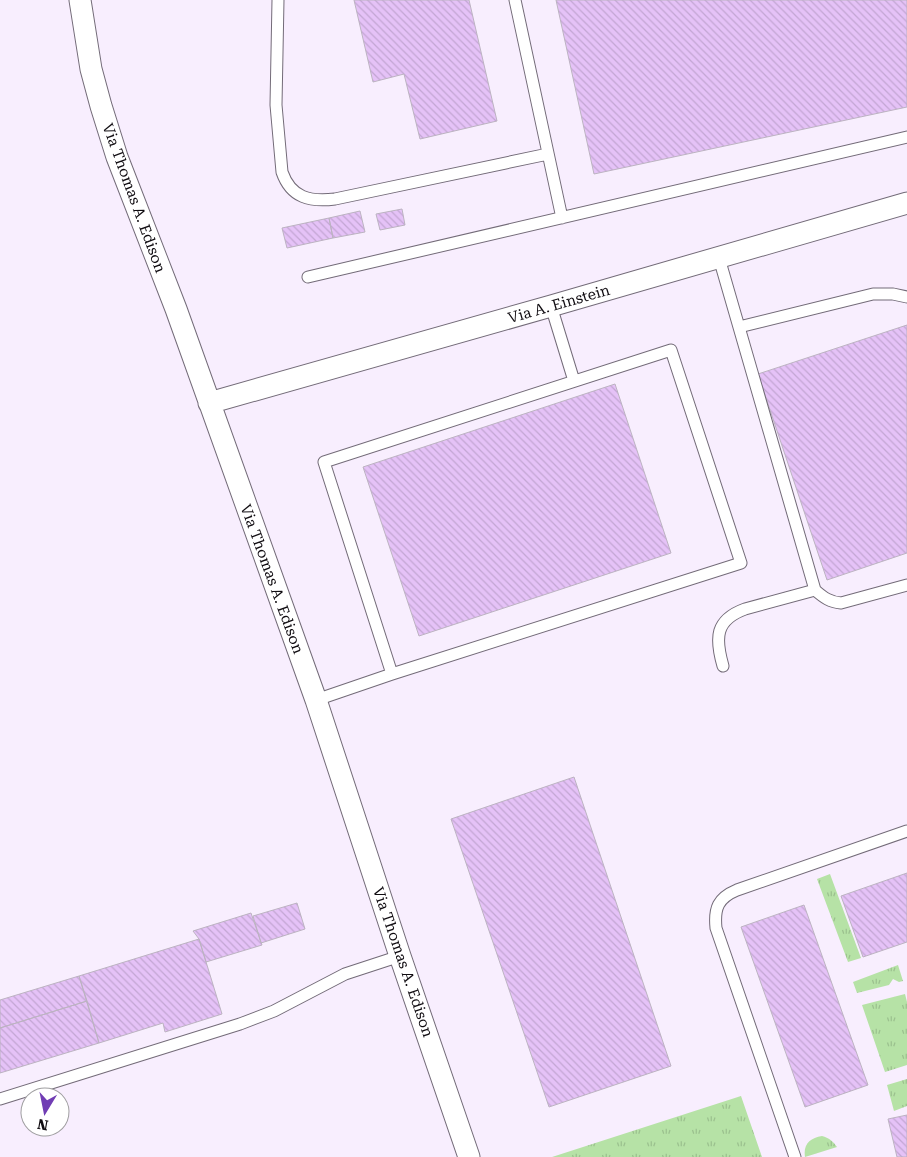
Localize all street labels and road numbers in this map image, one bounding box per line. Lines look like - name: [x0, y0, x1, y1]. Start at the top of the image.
- street label: Via Thomas A. Edison: [99, 121, 170, 275]
- street label: Via A. Einstein: [506, 281, 612, 327]
- street label: Via Thomas A. Edison: [237, 502, 308, 656]
- street label: Via Thomas A. Edison: [369, 885, 437, 1040]

